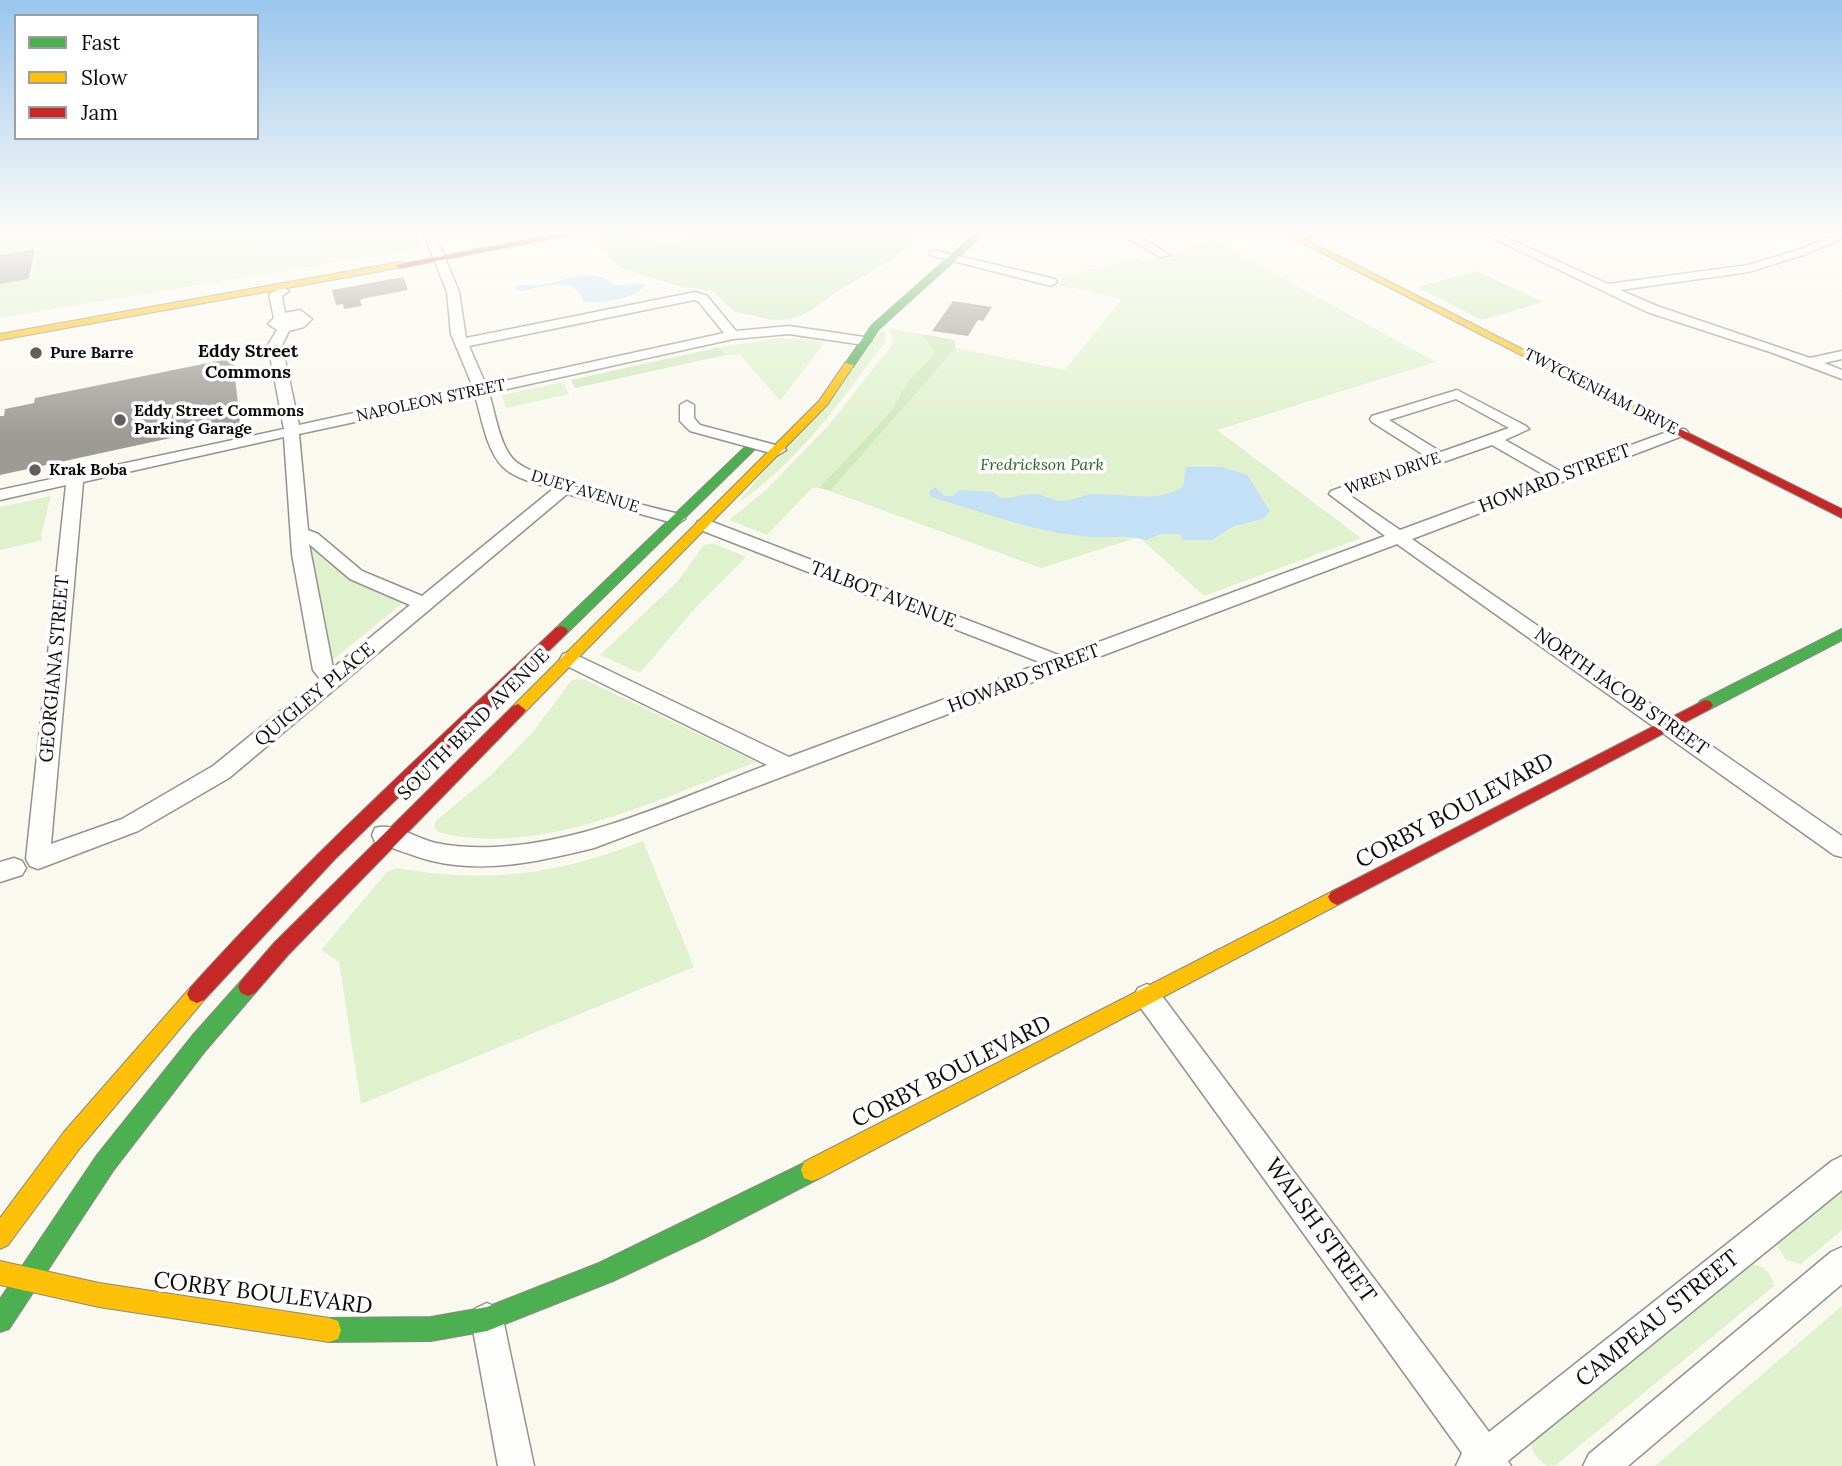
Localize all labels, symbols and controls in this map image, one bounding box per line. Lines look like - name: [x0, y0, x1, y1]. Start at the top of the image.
- legend: [14, 14, 259, 140]
- text: Fast: [81, 29, 120, 56]
- text: Slow: [81, 64, 128, 91]
- text: Jam: [81, 99, 118, 126]
- district label: Eddy Street Commons: [198, 341, 298, 384]
- place label: Pure Barre: [50, 343, 133, 363]
- marker: Pure Barre: [28, 345, 44, 361]
- street label: TWYCKENHAM DRIVE: [1521, 345, 1681, 439]
- street label: NAPOLEON STREET: [355, 376, 507, 426]
- place label: Eddy Street Commons Parking Garage: [134, 401, 304, 439]
- marker: Eddy Street Commons Parking Garage: [112, 412, 128, 428]
- street label: HOWARD STREET: [1476, 439, 1634, 519]
- street label: WREN DRIVE: [1343, 449, 1443, 499]
- park label: Fredrickson Park: [980, 455, 1104, 475]
- place label: Krak Boba: [49, 460, 127, 480]
- marker: Krak Boba: [27, 462, 43, 478]
- street label: DUEY AVENUE: [529, 466, 641, 518]
- street label: TALBOT AVENUE: [807, 557, 959, 633]
- street label: GEORGIANA STREET: [35, 574, 75, 764]
- street label: NORTH JACOB STREET: [1530, 623, 1712, 761]
- street label: QUIGLEY PLACE: [250, 638, 380, 752]
- street label: HOWARD STREET: [945, 639, 1103, 719]
- street label: SOUTH BEND AVENUE: [393, 644, 555, 806]
- street label: CORBY BOULEVARD: [1351, 747, 1559, 875]
- street label: CORBY BOULEVARD: [848, 1010, 1056, 1134]
- street label: WALSH STREET: [1258, 1153, 1382, 1309]
- street label: CAMPEAU STREET: [1571, 1245, 1745, 1393]
- street label: CORBY BOULEVARD: [152, 1267, 374, 1321]

